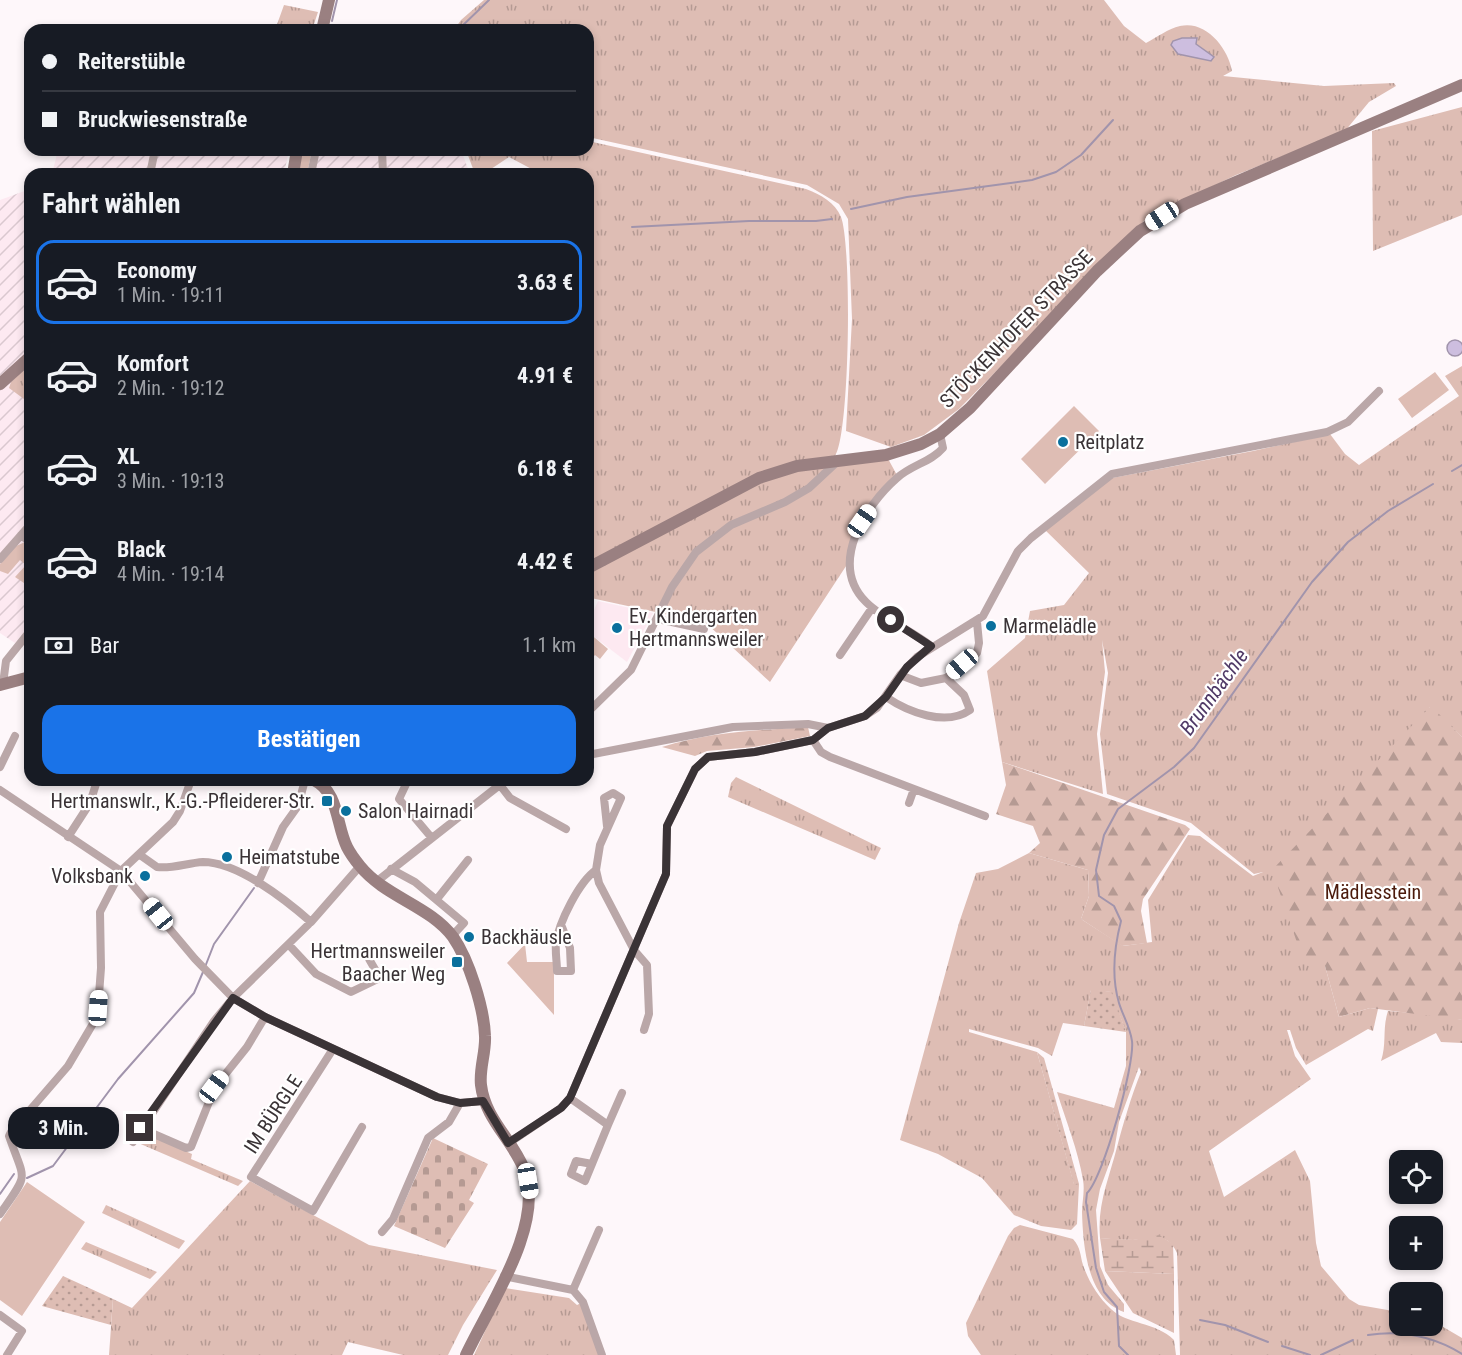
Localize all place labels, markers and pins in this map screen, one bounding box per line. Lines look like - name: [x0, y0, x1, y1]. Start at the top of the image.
- place label: Reitplatz: [1075, 430, 1144, 454]
- marker: Reitplatz: [1056, 435, 1070, 449]
- place label: Ev. Kindergarten Hertmannsweiler: [629, 604, 763, 651]
- place label: Marmelädle: [1003, 614, 1096, 638]
- marker: Marmelädle: [984, 619, 998, 633]
- marker: Ev. Kindergarten Hertmannsweiler: [610, 621, 624, 635]
- place label: Hertmanswlr., K.-G.-Pfleiderer-Str.: [51, 789, 315, 813]
- marker: Hertmanswlr., K.-G.-Pfleiderer-Str.: [320, 794, 334, 808]
- place label: Salon Hairnadi: [358, 799, 473, 823]
- marker: Salon Hairnadi: [339, 804, 353, 818]
- place label: Heimatstube: [239, 845, 340, 869]
- marker: Heimatstube: [220, 850, 234, 864]
- place label: Volksbank: [51, 864, 133, 888]
- marker: Volksbank: [138, 869, 152, 883]
- place label: Backhäusle: [481, 925, 572, 949]
- marker: Backhäusle: [462, 930, 476, 944]
- place label: Hertmannsweiler Baacher Weg: [311, 939, 445, 986]
- marker: Hertmannsweiler Baacher Weg: [450, 955, 464, 969]

